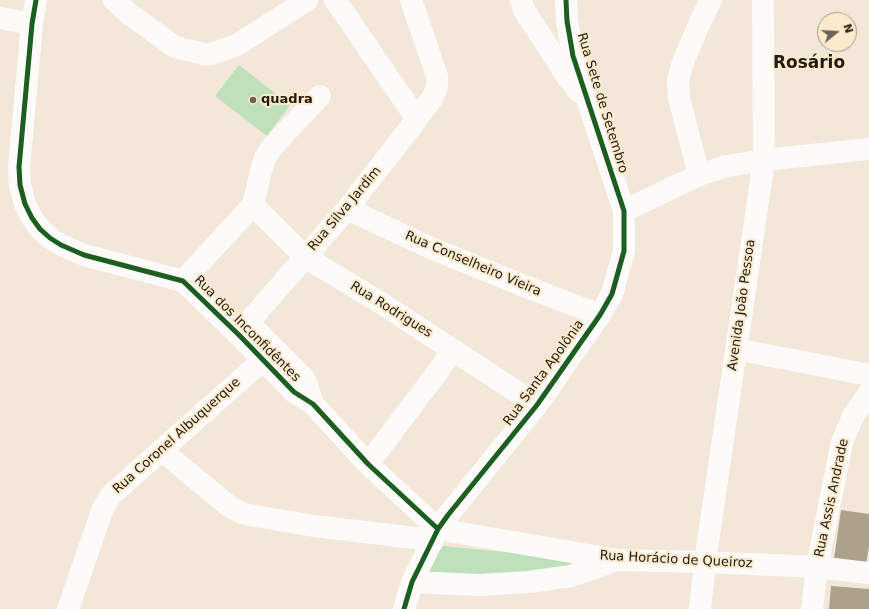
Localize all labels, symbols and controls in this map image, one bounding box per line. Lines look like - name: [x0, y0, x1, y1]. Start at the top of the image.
- north arrow: [817, 12, 857, 52]
- text: N: [840, 22, 856, 35]
- street label: Rua Sete de Setembro: [573, 31, 631, 175]
- district label: Rosário: [773, 54, 845, 74]
- place label: quadra: [261, 92, 313, 108]
- marker: quadra: [248, 95, 258, 105]
- street label: Rua Silva Jardim: [305, 164, 385, 254]
- street label: Rua Conselheiro Vieira: [402, 228, 544, 300]
- street label: Avenida João Pessoa: [725, 238, 759, 372]
- street label: Rua dos Inconfidêntes: [191, 273, 303, 385]
- street label: Rua Rodrigues: [347, 279, 435, 341]
- street label: Rua Santa Apolônia: [500, 317, 588, 429]
- street label: Rua Coronel Albuquerque: [110, 375, 244, 497]
- street label: Rua Assis Andrade: [812, 437, 852, 559]
- street label: Rua Horácio de Queiroz: [599, 548, 753, 572]

